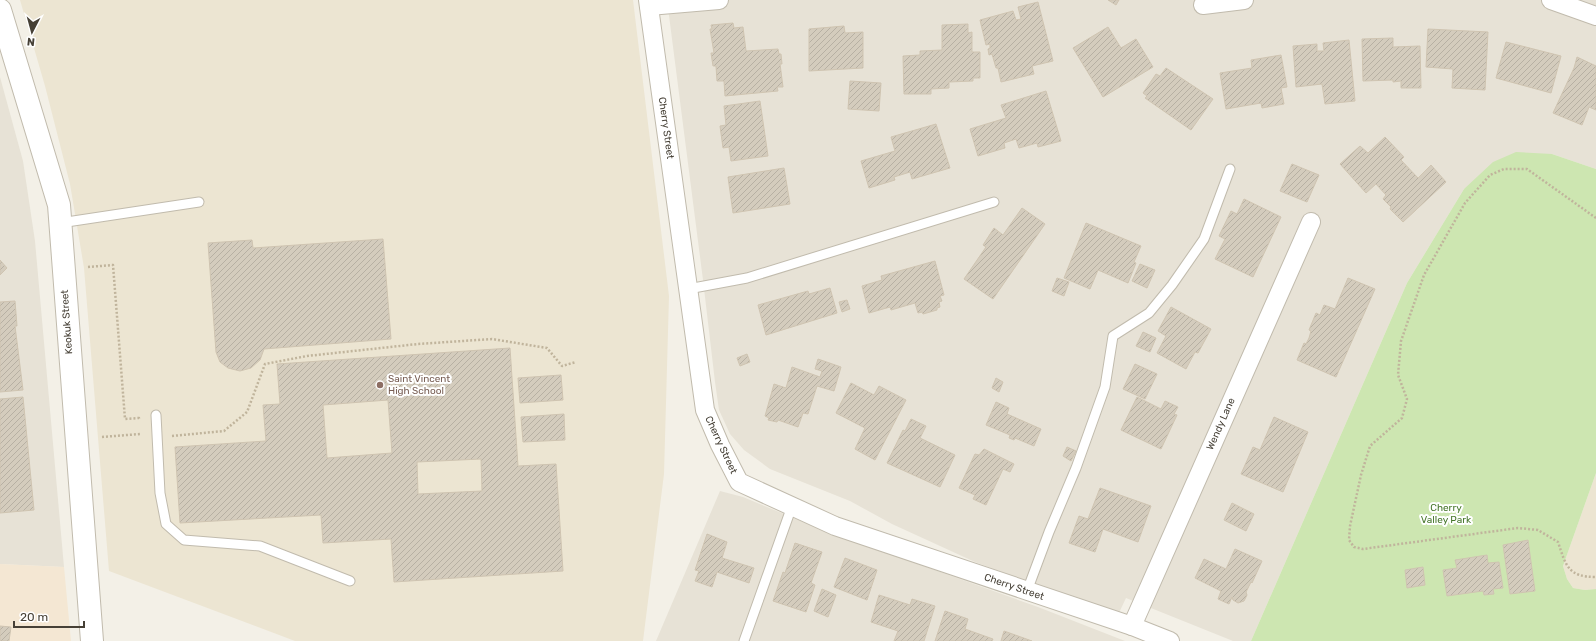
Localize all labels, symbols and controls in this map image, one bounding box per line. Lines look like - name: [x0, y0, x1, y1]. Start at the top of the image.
- north arrow: [12, 12, 52, 52]
- text: N: [26, 35, 36, 48]
- street label: Cherry Street: [656, 96, 676, 160]
- street label: Keokuk Street: [59, 289, 75, 355]
- place label: Saint Vincent High School: [388, 373, 450, 397]
- marker: Saint Vincent High School: [375, 380, 385, 390]
- street label: Wendy Lane: [1204, 396, 1238, 452]
- street label: Cherry Street: [702, 414, 740, 476]
- park label: Cherry Valley Park: [1421, 502, 1472, 526]
- street label: Cherry Street: [982, 571, 1046, 603]
- scale bar: [14, 603, 84, 629]
- text: 20 m: [20, 610, 48, 624]

